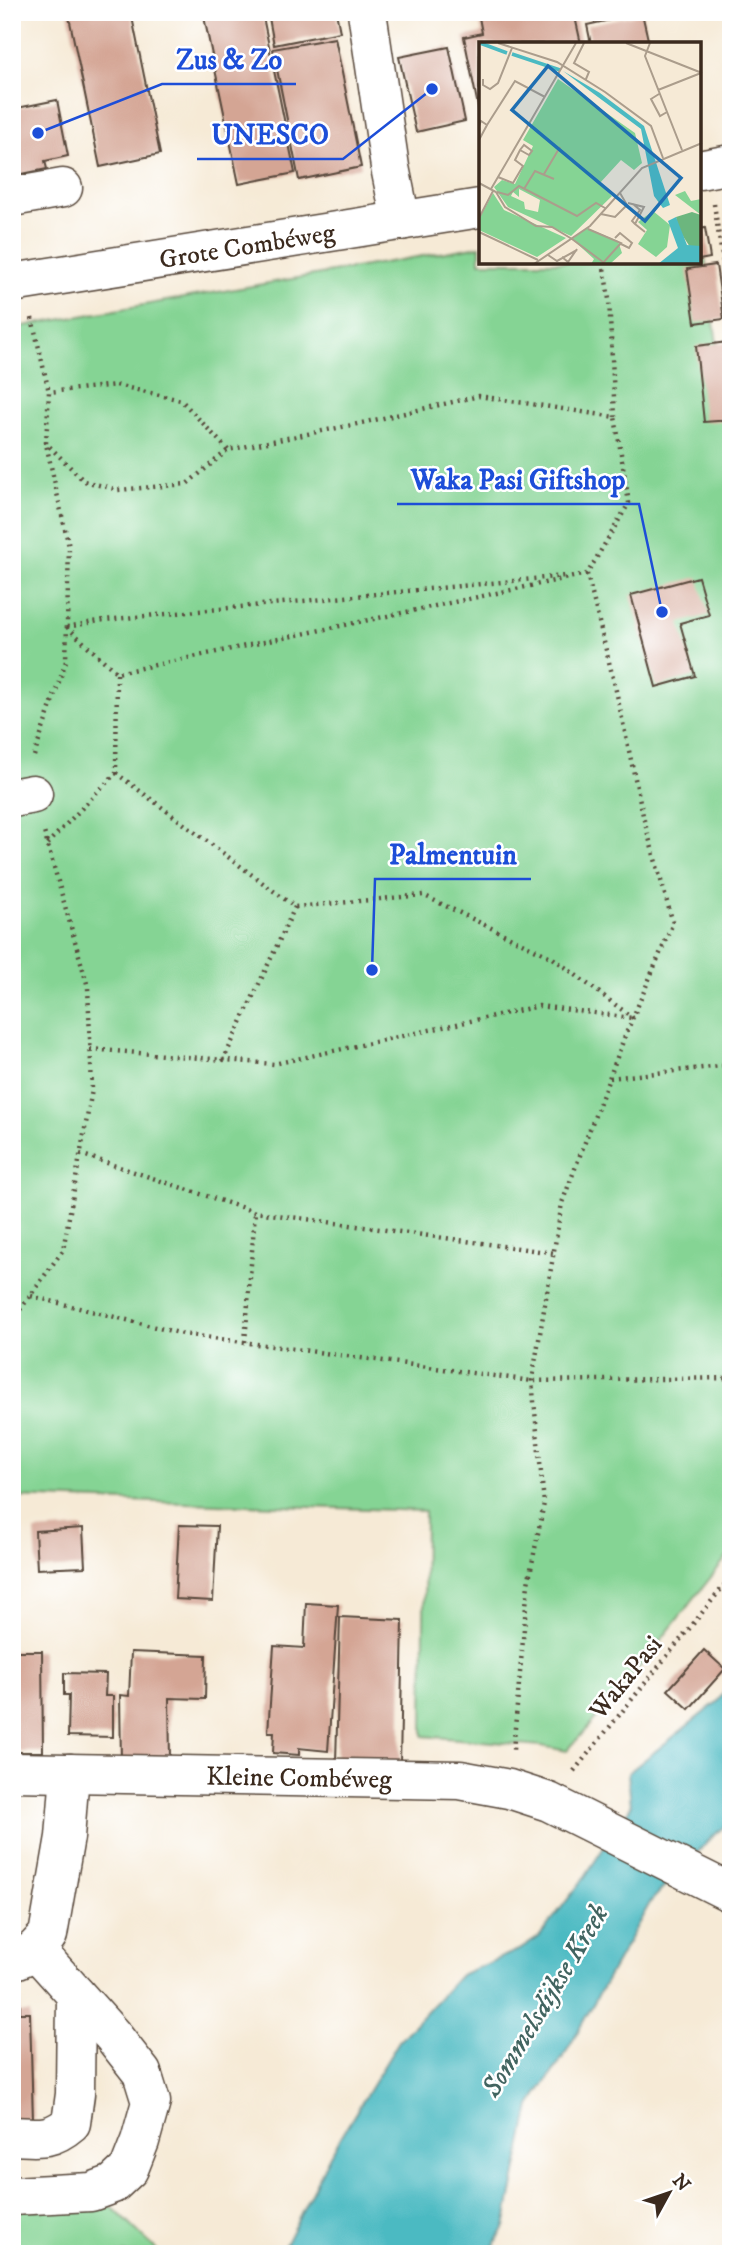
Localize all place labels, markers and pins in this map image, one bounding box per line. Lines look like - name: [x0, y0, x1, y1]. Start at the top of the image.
- callout: Zus & Zo: [162, 35, 296, 84]
- callout: UNESCO: [197, 110, 343, 159]
- callout: Waka Pasi Giftshop: [397, 455, 639, 504]
- callout: Palmentuin: [375, 830, 531, 879]

